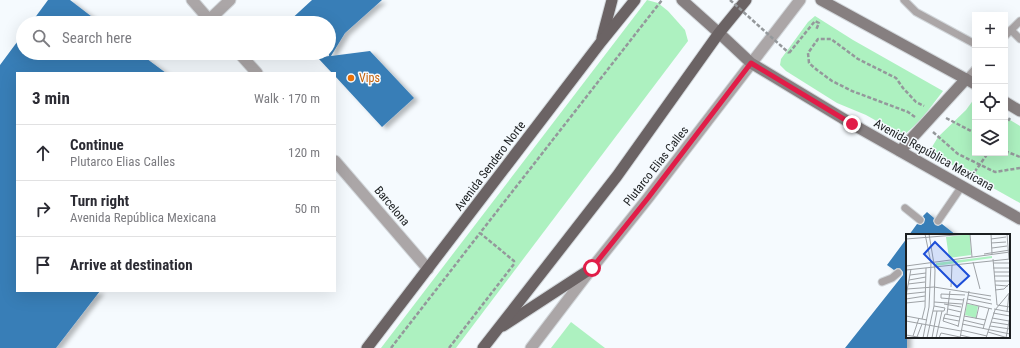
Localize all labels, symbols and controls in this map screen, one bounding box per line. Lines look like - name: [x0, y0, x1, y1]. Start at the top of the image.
- map controls: [972, 12, 1008, 156]
- button: +: [972, 12, 1008, 48]
- search box: [16, 16, 336, 60]
- icon: search: [30, 27, 52, 49]
- text: Search here: [62, 29, 132, 47]
- button: −: [972, 48, 1008, 84]
- place label: Vips: [359, 71, 380, 85]
- marker: Vips: [346, 73, 356, 83]
- button: locate: [972, 84, 1008, 120]
- text: 3 min: [32, 88, 70, 108]
- text: Walk · 170 m: [254, 91, 320, 106]
- route end: [843, 115, 861, 133]
- street label: Avenida República Mexicana: [872, 116, 997, 194]
- street label: Avenida Sendero Norte: [452, 118, 528, 214]
- button: layers: [972, 120, 1008, 156]
- street label: Plutarco Elias Calles: [621, 123, 691, 209]
- text: Continue: [70, 136, 124, 154]
- icon: ahead: [32, 142, 54, 164]
- text: 120 m: [288, 145, 320, 160]
- text: Plutarco Elias Calles: [70, 154, 175, 169]
- street label: Barcelona: [371, 183, 413, 229]
- text: Turn right: [70, 192, 129, 210]
- icon: right: [32, 198, 54, 220]
- text: 50 m: [294, 201, 320, 216]
- text: Avenida República Mexicana: [70, 210, 216, 225]
- inset map: [906, 234, 1010, 338]
- icon: arrive: [32, 254, 54, 276]
- text: Arrive at destination: [70, 256, 193, 274]
- route start: [583, 259, 601, 277]

